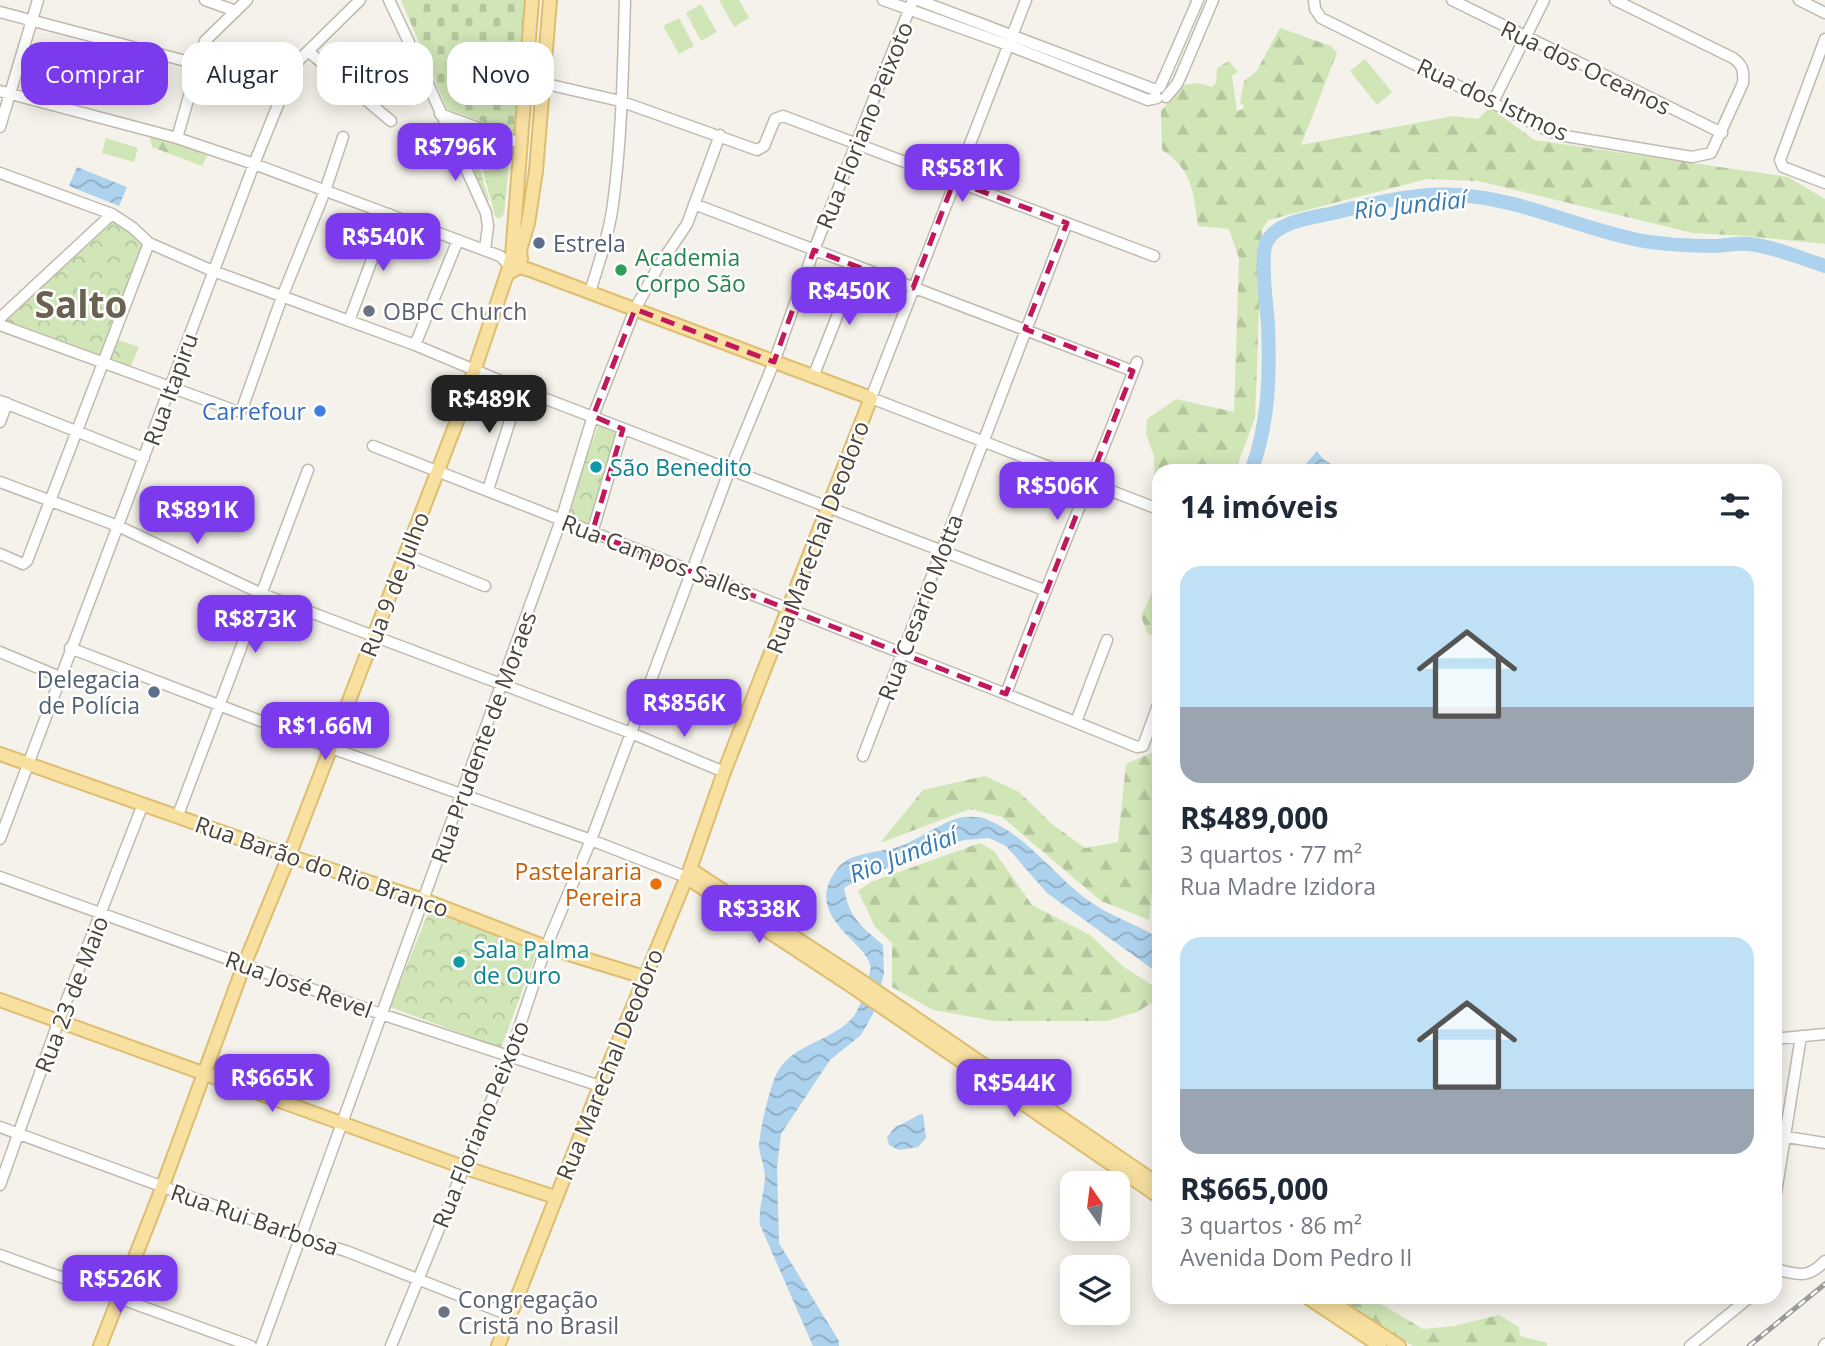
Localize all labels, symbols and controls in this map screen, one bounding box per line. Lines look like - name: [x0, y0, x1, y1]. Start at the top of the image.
- street label: Rua dos Oceanos: [1496, 12, 1676, 122]
- street label: Rua Floriano Peixoto: [808, 17, 920, 233]
- chip: Comprar: [21, 42, 168, 105]
- chip: Alugar: [182, 42, 303, 105]
- chip: Filtros: [317, 42, 433, 105]
- chip: Novo: [447, 42, 554, 105]
- street label: Rua dos Istmos: [1412, 50, 1574, 148]
- pin: R$796K: [398, 124, 512, 183]
- text: R$796K: [413, 130, 497, 162]
- pin: R$581K: [905, 144, 1019, 204]
- text: R$581K: [920, 151, 1004, 183]
- water label: Rio Jundiaí: [1352, 181, 1471, 226]
- pin: R$540K: [326, 214, 440, 273]
- text: R$540K: [341, 220, 425, 252]
- place label: Estrela: [553, 227, 626, 259]
- marker: Estrela: [531, 235, 547, 251]
- place label: Academia Corpo São: [635, 241, 746, 299]
- marker: Academia Corpo São: [613, 262, 629, 278]
- pin: R$450K: [792, 268, 906, 327]
- text: R$450K: [807, 274, 891, 306]
- district label: Salto: [35, 278, 128, 329]
- place label: OBPC Church: [383, 295, 527, 327]
- marker: OBPC Church: [361, 303, 377, 319]
- street label: Rua Itapiru: [135, 328, 205, 450]
- pin: R$489K: [432, 376, 546, 435]
- text: R$489K: [447, 382, 531, 414]
- place label: Carrefour: [202, 395, 307, 427]
- marker: Carrefour: [312, 403, 328, 419]
- street label: Rua Marechal Deodoro: [758, 416, 876, 658]
- place label: São Benedito: [610, 451, 752, 483]
- marker: São Benedito: [588, 459, 604, 475]
- pin: R$506K: [1000, 462, 1114, 522]
- text: R$506K: [1015, 469, 1099, 501]
- pin: R$891K: [140, 486, 254, 546]
- text: 14 imóveis: [1180, 486, 1338, 527]
- icon: filters: [1716, 487, 1754, 525]
- text: R$891K: [155, 493, 239, 525]
- street label: Rua Campos Salles: [557, 506, 757, 608]
- street label: Rua 9 de Julho: [352, 507, 436, 661]
- street label: Rua Cesario Motta: [870, 509, 970, 705]
- pin: R$873K: [198, 596, 312, 655]
- text: R$873K: [213, 602, 297, 634]
- street label: Rua Prudente de Moraes: [422, 606, 544, 868]
- icon: home: [1404, 611, 1530, 737]
- place label: Delegacia de Polícia: [37, 663, 140, 721]
- pin: R$856K: [627, 680, 741, 739]
- marker: Delegacia de Polícia: [146, 684, 162, 700]
- text: R$856K: [642, 686, 726, 718]
- pin: R$1.66M: [260, 702, 390, 762]
- text: R$1.66M: [277, 709, 373, 741]
- text: R$489,000: [1180, 797, 1328, 838]
- street label: Rua Barão do Rio Branco: [191, 808, 453, 924]
- water label: Rio Jundiaí: [844, 817, 964, 890]
- text: 3 quartos · 77 m²: [1180, 838, 1362, 870]
- place label: Pastelararia Pereira: [515, 855, 642, 913]
- text: Rua Madre Izidora: [1180, 870, 1376, 902]
- marker: Pastelararia Pereira: [648, 876, 664, 892]
- pin: R$338K: [702, 886, 816, 945]
- text: R$338K: [717, 892, 801, 924]
- street label: Rua 23 de Maio: [26, 911, 116, 1077]
- place label: Sala Palma de Ouro: [473, 933, 589, 991]
- street label: Rua José Revel: [221, 943, 377, 1025]
- street label: Rua Marechal Deodoro: [548, 943, 670, 1185]
- marker: Sala Palma de Ouro: [451, 954, 467, 970]
- icon: home: [1404, 982, 1530, 1108]
- street label: Rua Floriano Peixoto: [424, 1016, 536, 1232]
- pin: R$665K: [215, 1054, 329, 1114]
- pin: R$544K: [957, 1060, 1071, 1119]
- text: R$665K: [230, 1061, 314, 1093]
- text: R$544K: [972, 1066, 1056, 1098]
- text: R$665,000: [1180, 1168, 1328, 1209]
- north arrow: [1060, 1171, 1130, 1241]
- map controls: [1060, 1171, 1130, 1325]
- street label: Rua Rui Barbosa: [167, 1175, 343, 1263]
- text: 3 quartos · 86 m²: [1180, 1209, 1362, 1241]
- text: Avenida Dom Pedro II: [1180, 1241, 1412, 1273]
- button: layers: [1060, 1255, 1130, 1325]
- pin: R$526K: [63, 1256, 177, 1315]
- text: R$526K: [78, 1262, 162, 1294]
- place label: Congregação Cristã no Brasil: [458, 1283, 619, 1341]
- marker: Congregação Cristã no Brasil: [436, 1304, 452, 1320]

